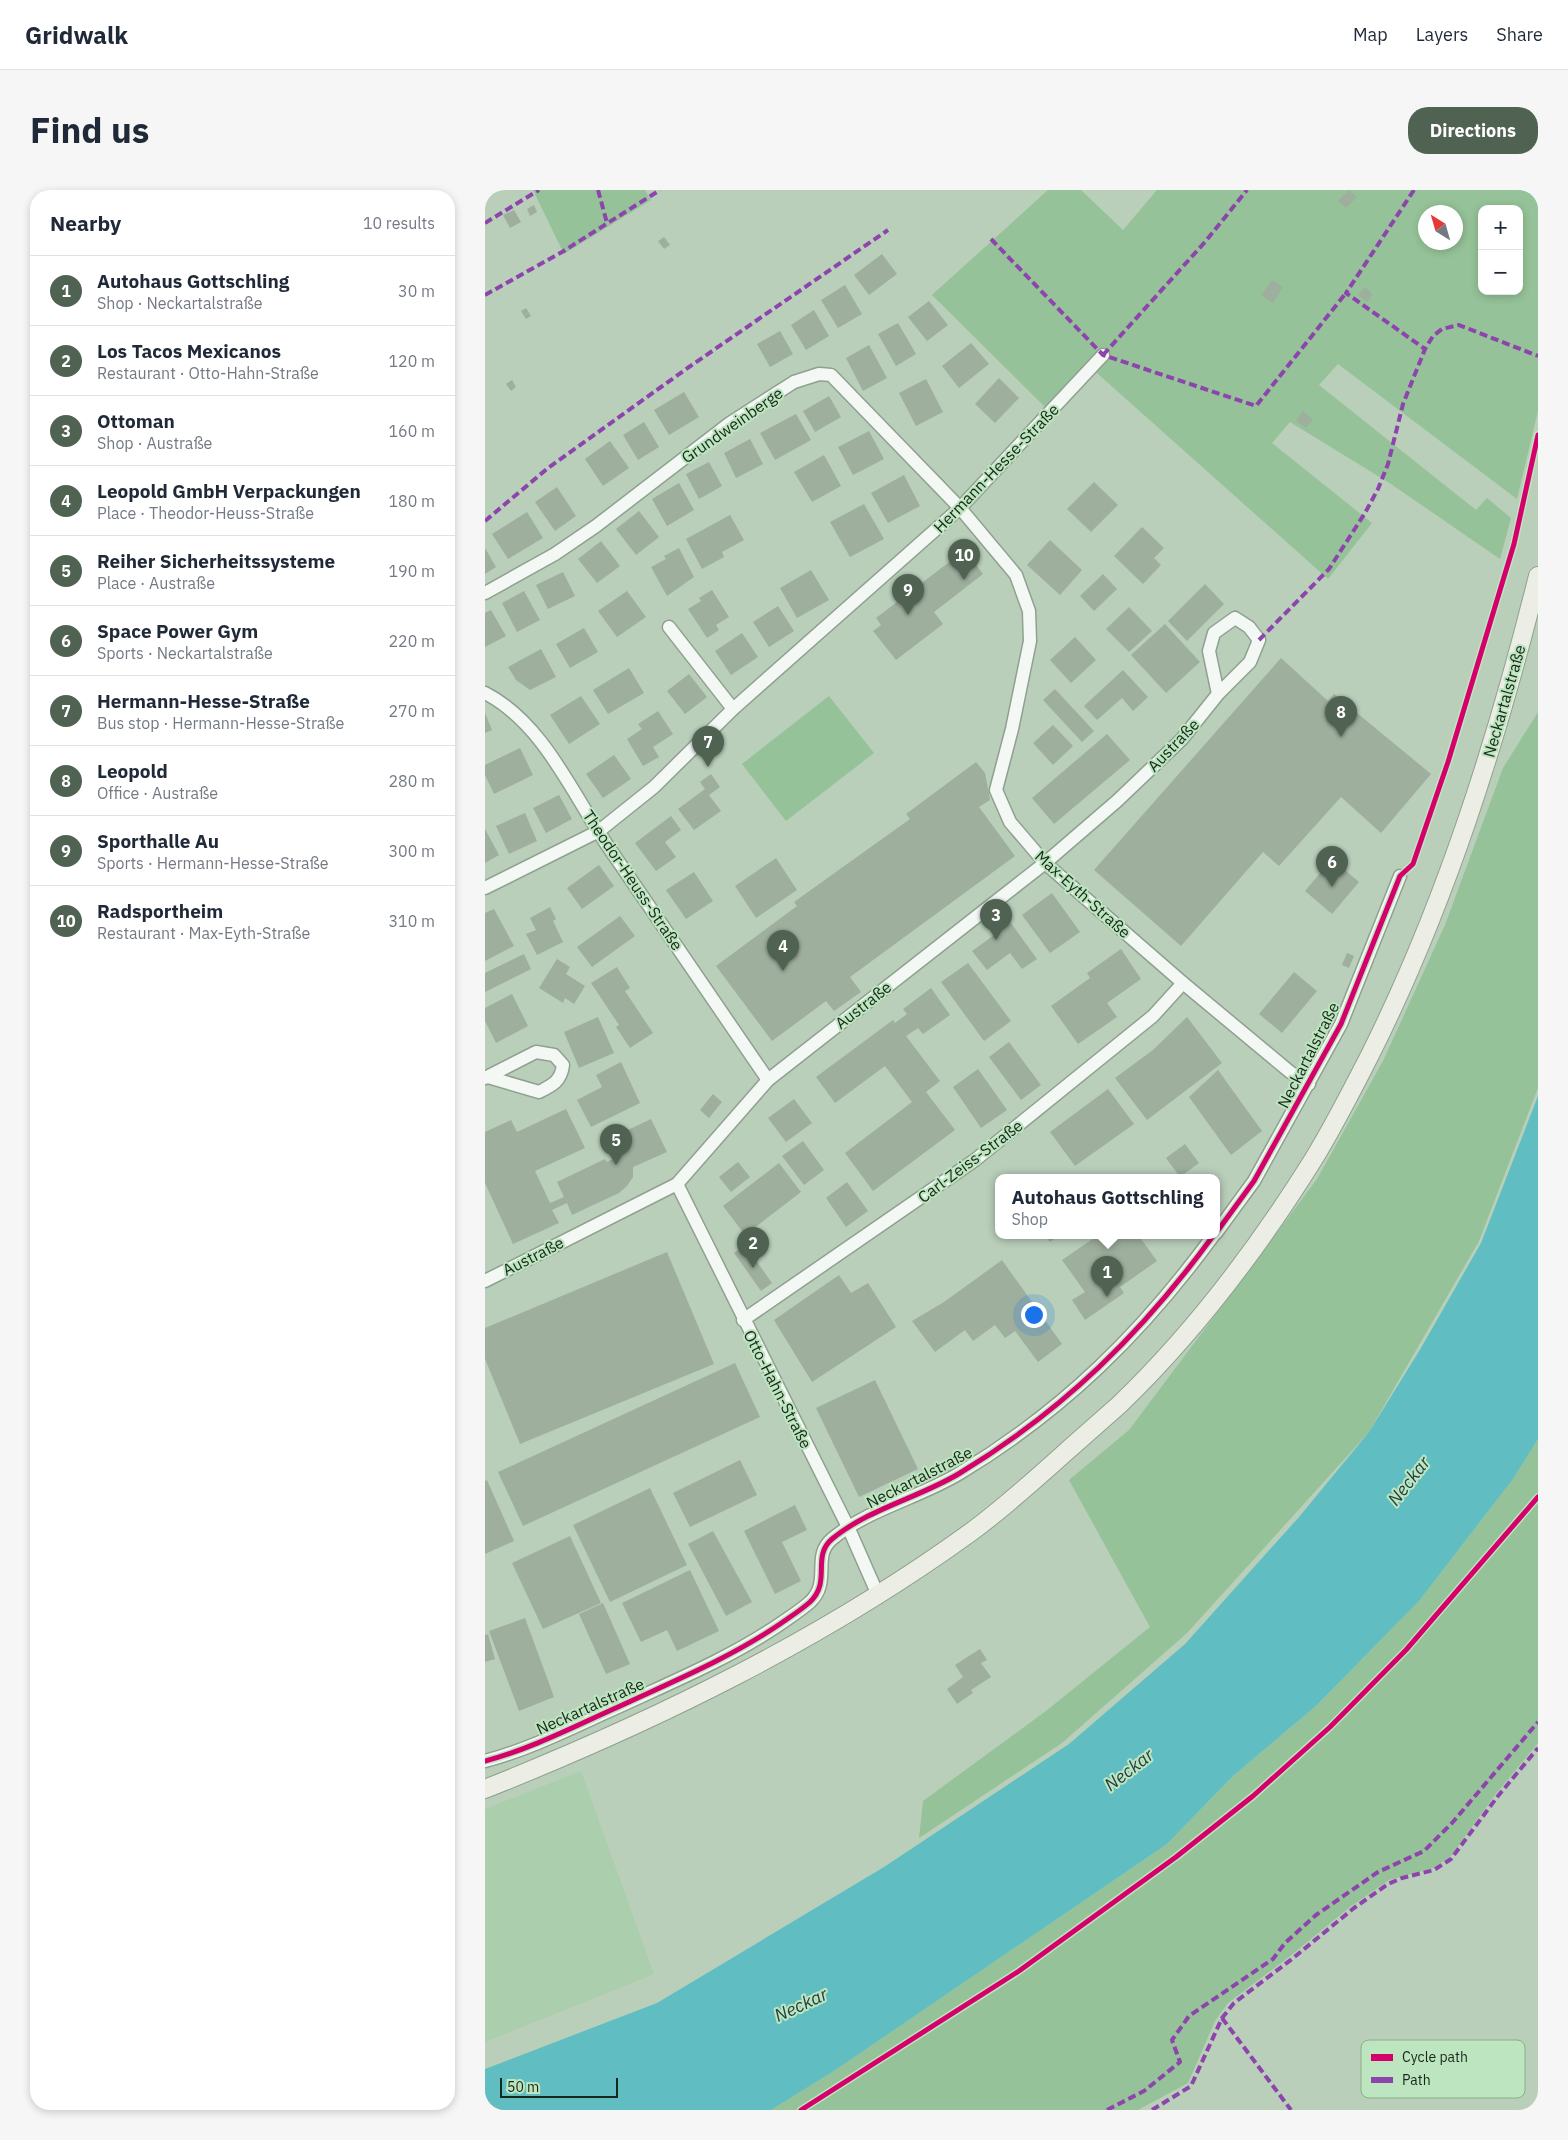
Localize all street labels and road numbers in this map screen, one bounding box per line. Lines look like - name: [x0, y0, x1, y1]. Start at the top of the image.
- street label: Grundweinberge: [677, 382, 787, 467]
- street label: Hermann-Hesse-Straße: [929, 399, 1063, 537]
- street label: Neckartalstraße: [1478, 642, 1530, 760]
- street label: Austraße: [1143, 714, 1203, 776]
- street label: Theodor-Heuss-Straße: [579, 806, 688, 954]
- street label: Max-Eyth-Straße: [1031, 846, 1135, 942]
- street label: Austraße: [831, 977, 895, 1033]
- street label: Neckartalstraße: [1273, 999, 1343, 1111]
- street label: Carl-Zeiss-Straße: [914, 1115, 1026, 1207]
- street label: Austraße: [499, 1232, 567, 1280]
- street label: Otto-Hahn-Straße: [740, 1326, 817, 1452]
- street label: Neckartalstraße: [863, 1442, 975, 1512]
- street label: Neckartalstraße: [533, 1673, 647, 1739]

